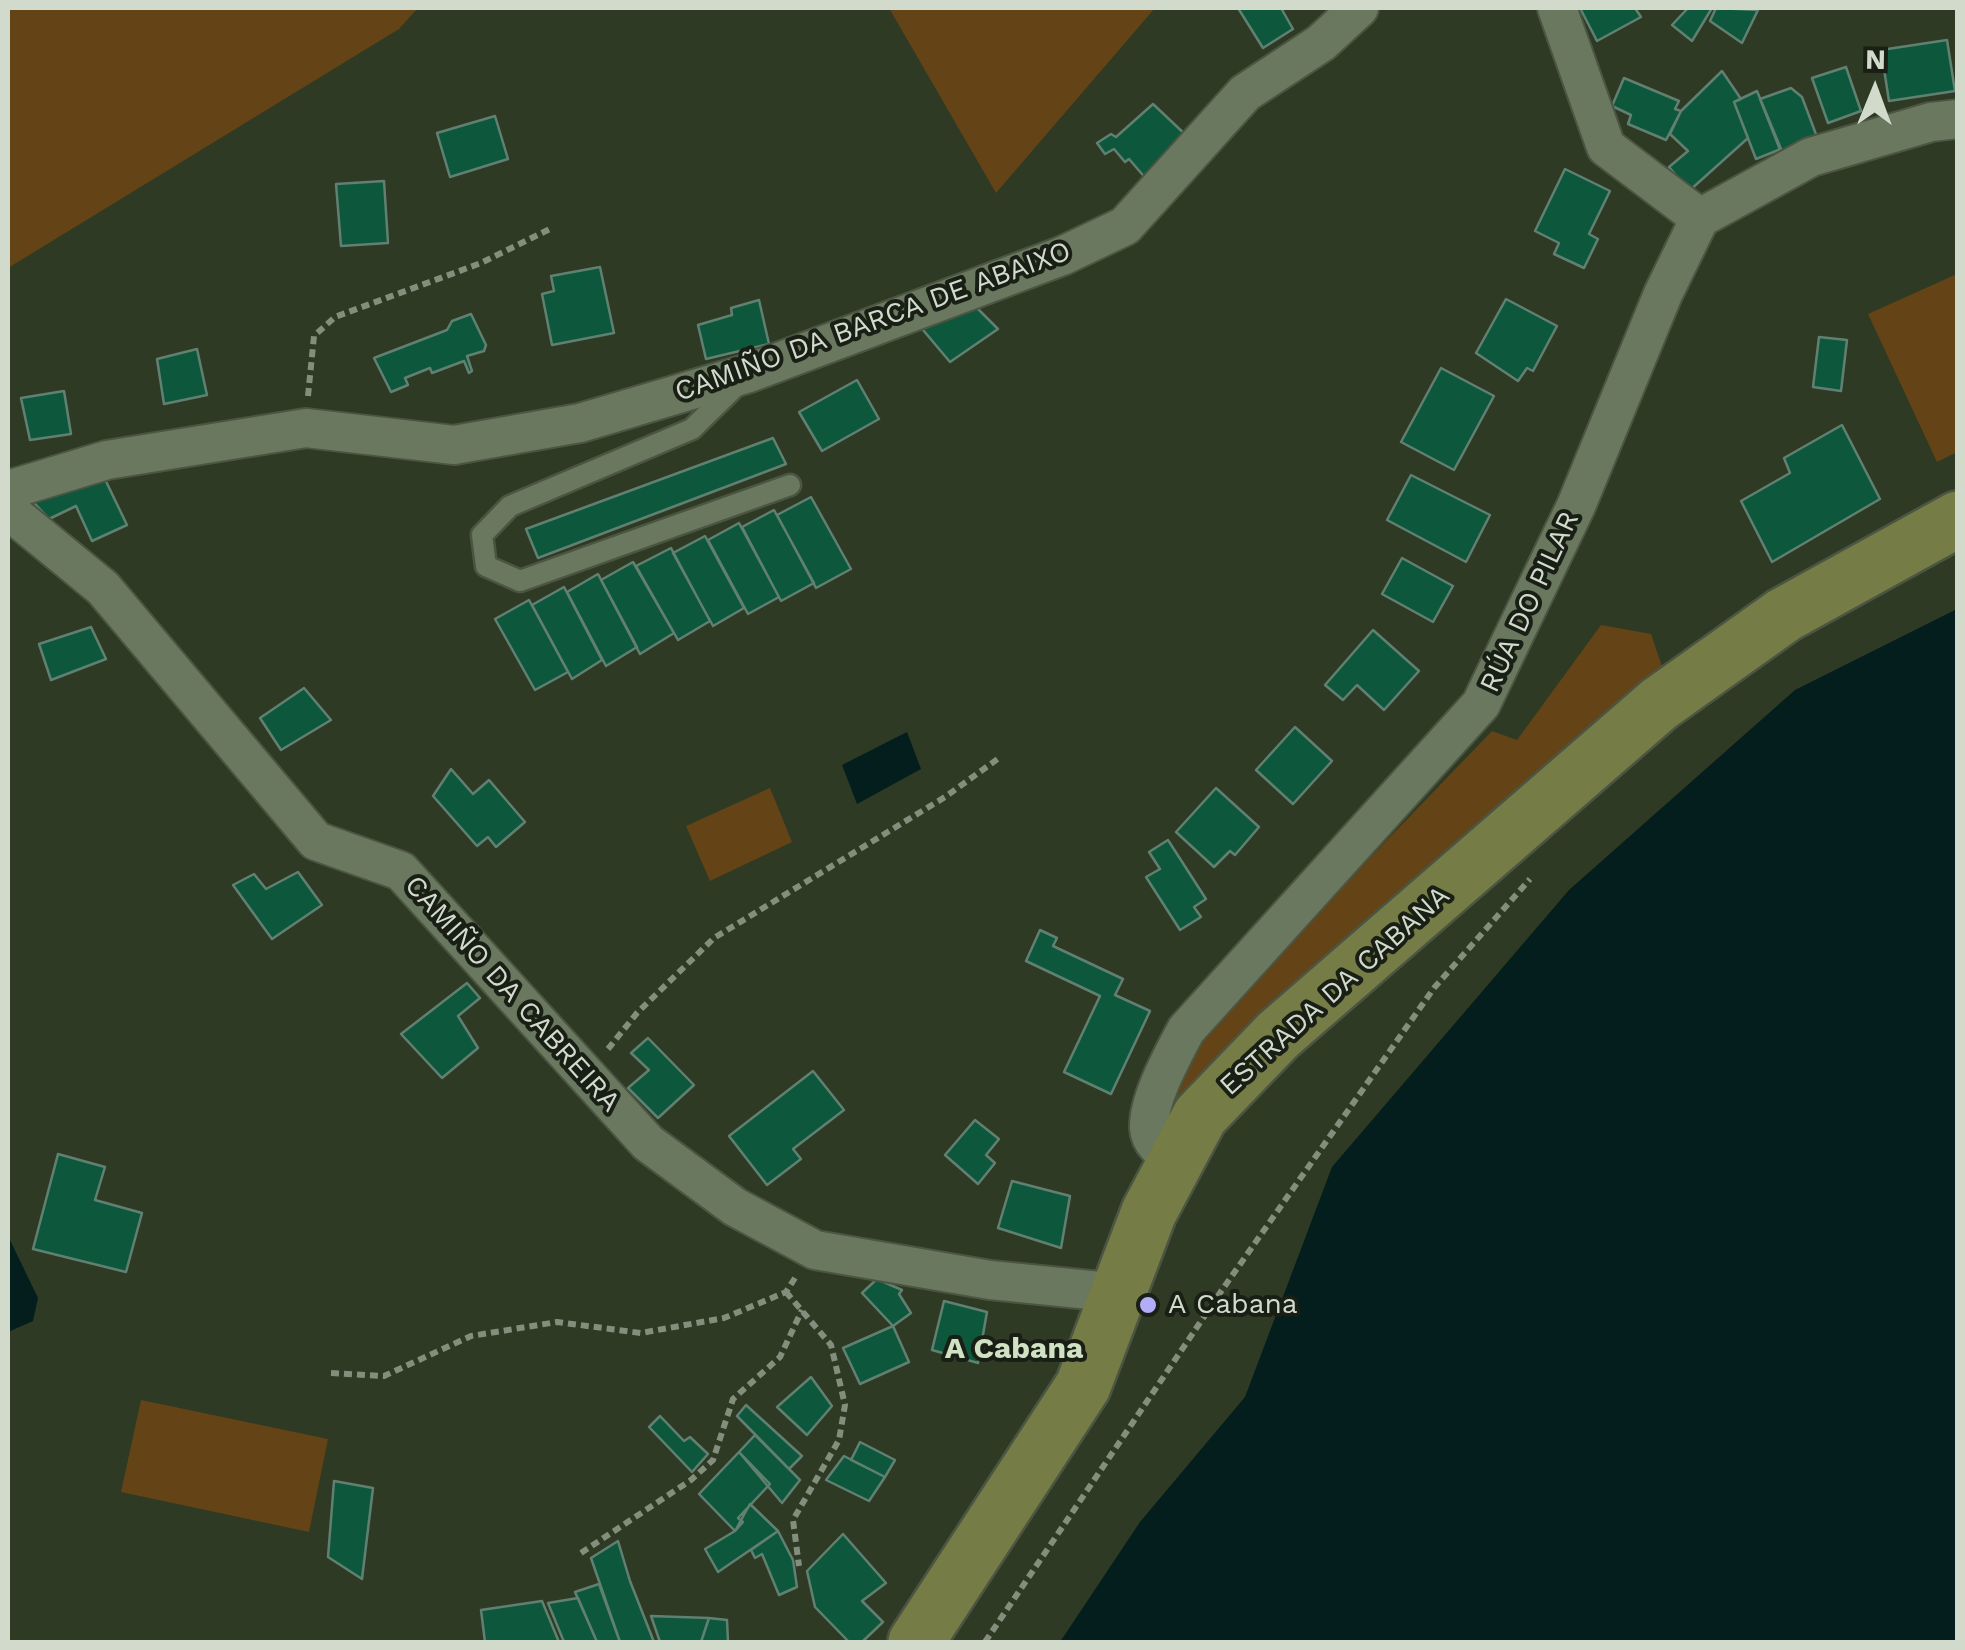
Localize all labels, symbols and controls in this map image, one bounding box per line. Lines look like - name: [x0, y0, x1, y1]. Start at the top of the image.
- north arrow: [1825, 40, 1925, 140]
- text: N: [1865, 43, 1886, 76]
- street label: CAMIÑO DA BARCA DE ABAIXO: [671, 235, 1075, 409]
- street label: RÚA DO PILAR: [1473, 506, 1587, 698]
- street label: CAMIÑO DA CABREIRA: [397, 869, 627, 1119]
- street label: ESTRADA DA CABANA: [1213, 879, 1457, 1103]
- place label: A Cabana: [1168, 1288, 1298, 1322]
- marker: A Cabana: [1137, 1294, 1159, 1316]
- district label: A Cabana: [945, 1331, 1083, 1367]

